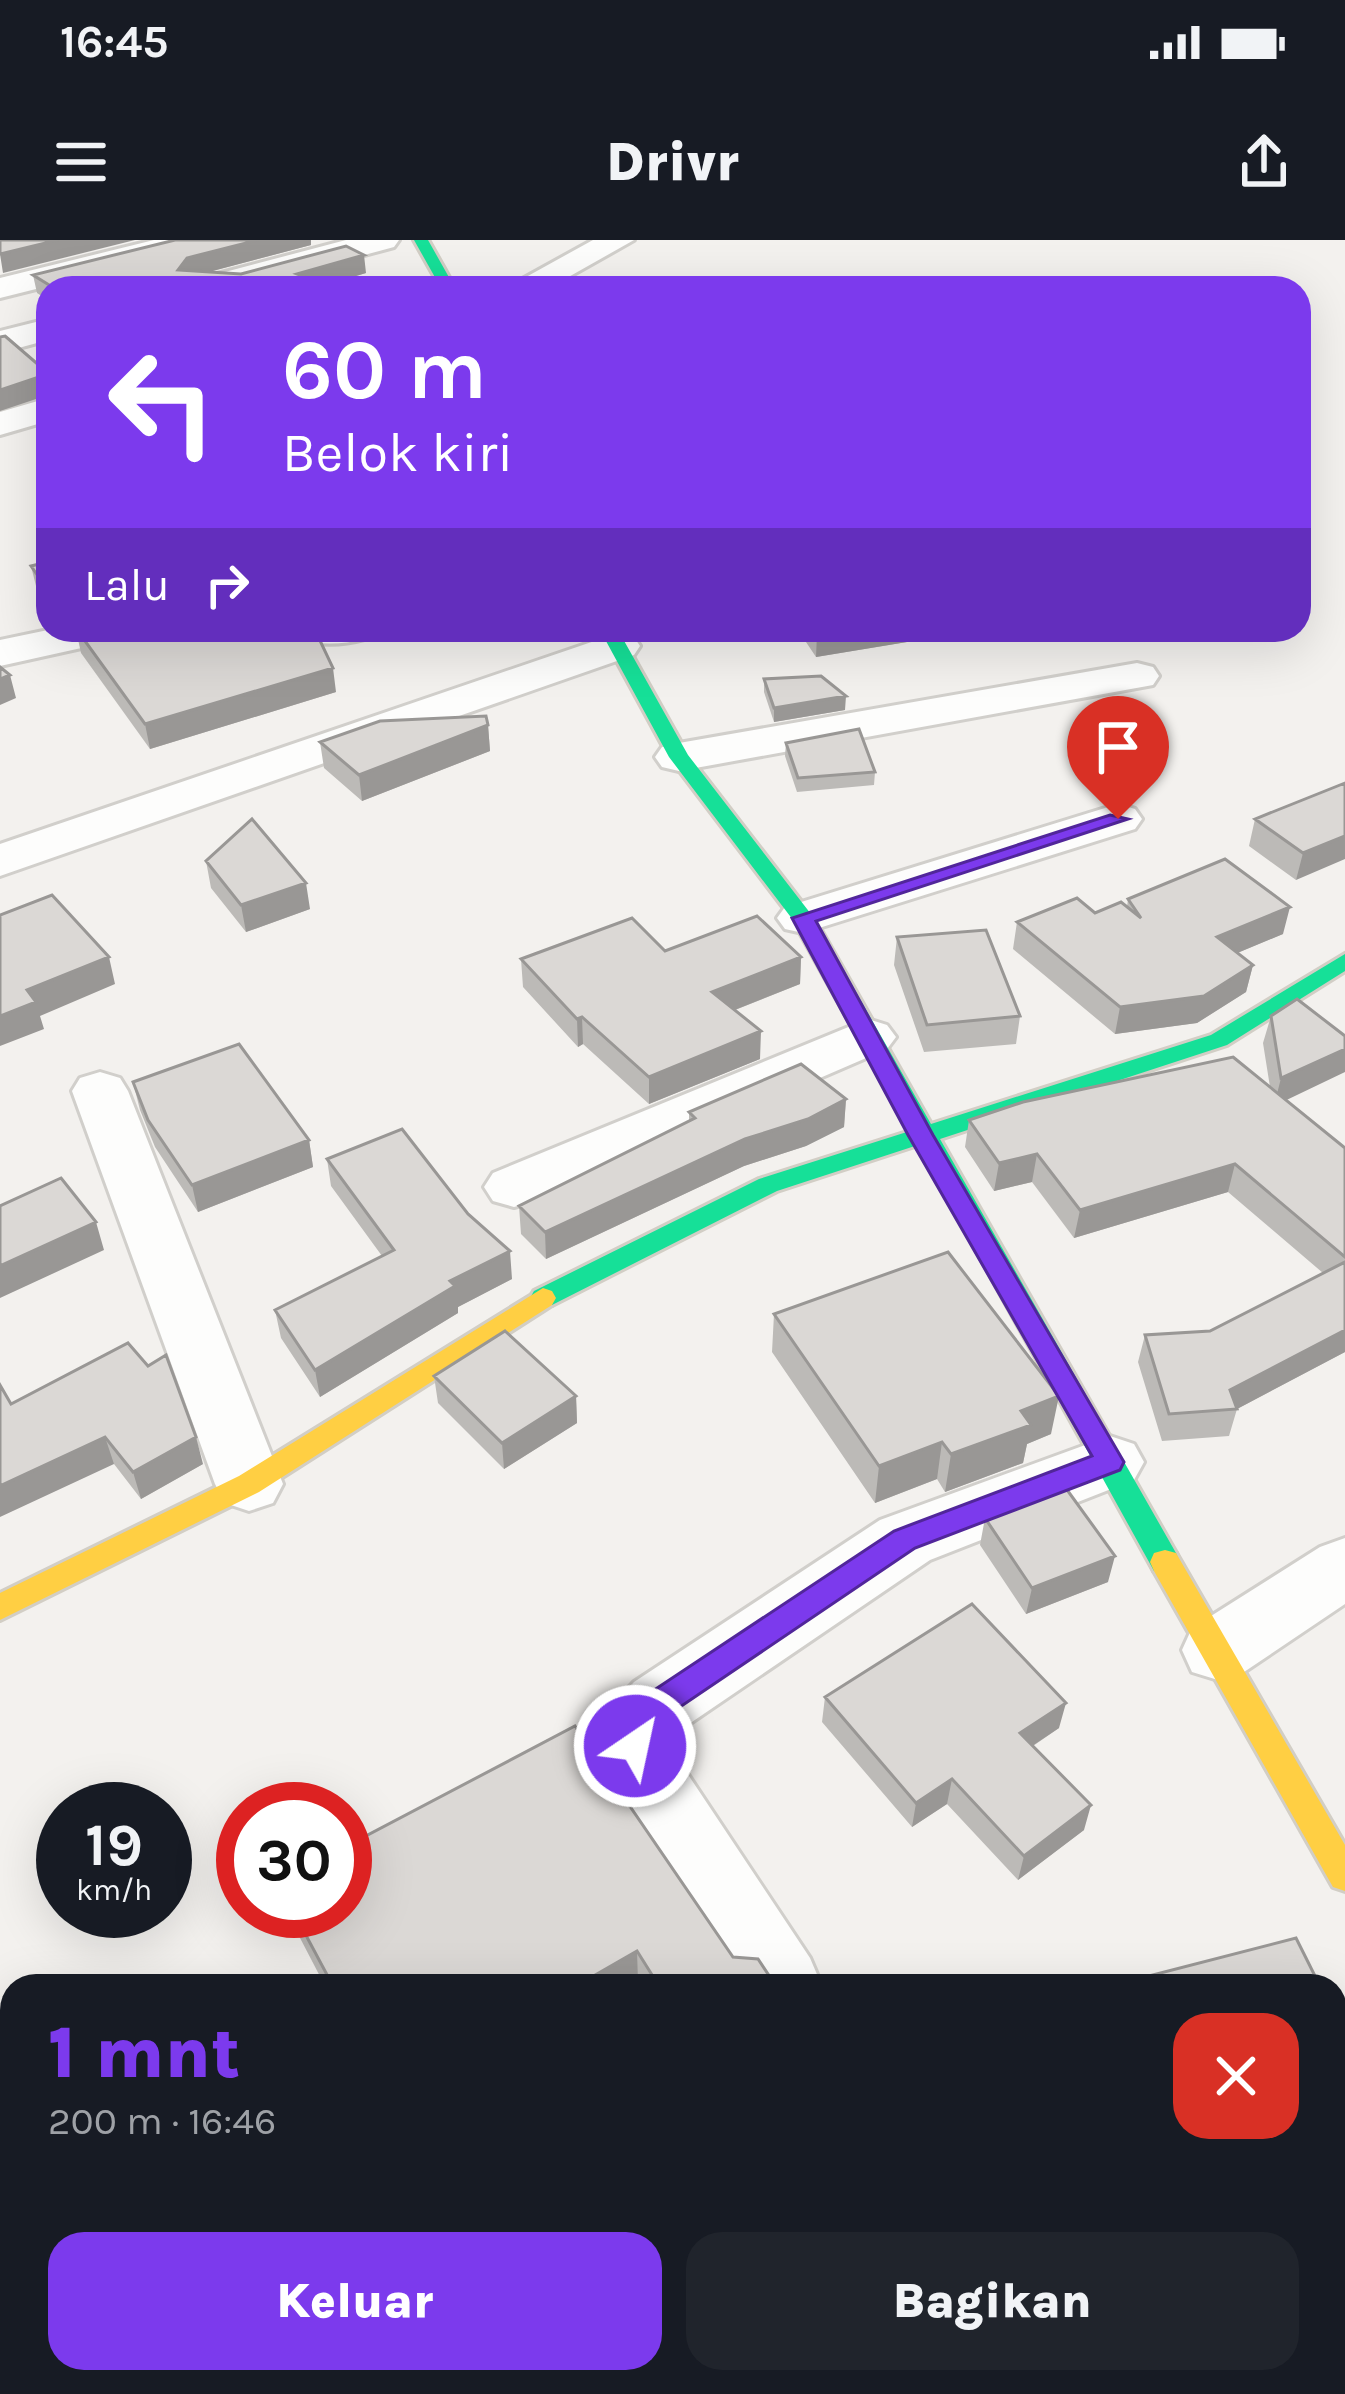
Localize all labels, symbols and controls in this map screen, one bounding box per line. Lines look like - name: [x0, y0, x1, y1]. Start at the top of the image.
- text: 16:45: [60, 16, 168, 68]
- icon: menu: [48, 129, 114, 195]
- icon: share: [1231, 129, 1297, 195]
- text: Drivr: [606, 130, 739, 194]
- text: 60 m: [282, 321, 487, 419]
- icon: left: [84, 324, 240, 480]
- text: Belok kiri: [282, 421, 513, 485]
- icon: right: [194, 552, 260, 618]
- text: Lalu: [84, 559, 170, 611]
- pin: [1067, 696, 1169, 819]
- icon: arrive: [1085, 714, 1151, 780]
- position arrow: [572, 1683, 698, 1809]
- speed limit sign: 30: [216, 1782, 372, 1938]
- text: 19: [85, 1810, 143, 1880]
- text: km/h: [76, 1872, 152, 1908]
- text: 1 mnt: [48, 2011, 241, 2095]
- button: close: [1173, 2013, 1299, 2139]
- text: 200 m · 16:46: [48, 2098, 276, 2144]
- button: Keluar: [48, 2232, 662, 2370]
- button: Bagikan: [686, 2232, 1299, 2370]

